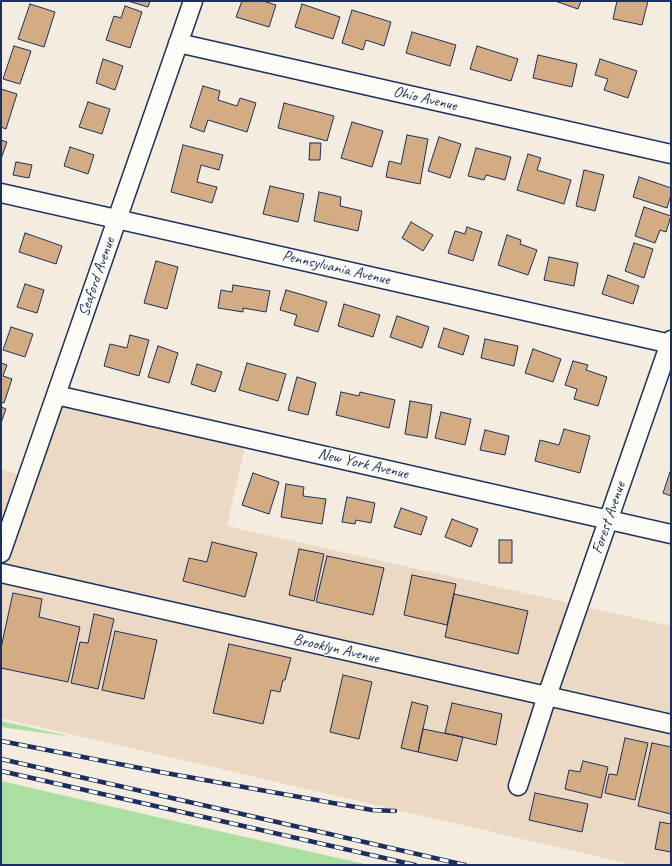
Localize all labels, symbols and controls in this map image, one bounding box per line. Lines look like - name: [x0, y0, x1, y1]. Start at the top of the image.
- street label: Ohio Avenue: [391, 82, 459, 116]
- street label: Seaford Avenue: [75, 235, 119, 319]
- street label: Pennsylvania Avenue: [280, 246, 392, 290]
- street label: New York Avenue: [316, 444, 410, 484]
- street label: Forest Avenue: [588, 479, 630, 557]
- street label: Brooklyn Avenue: [291, 630, 381, 668]

